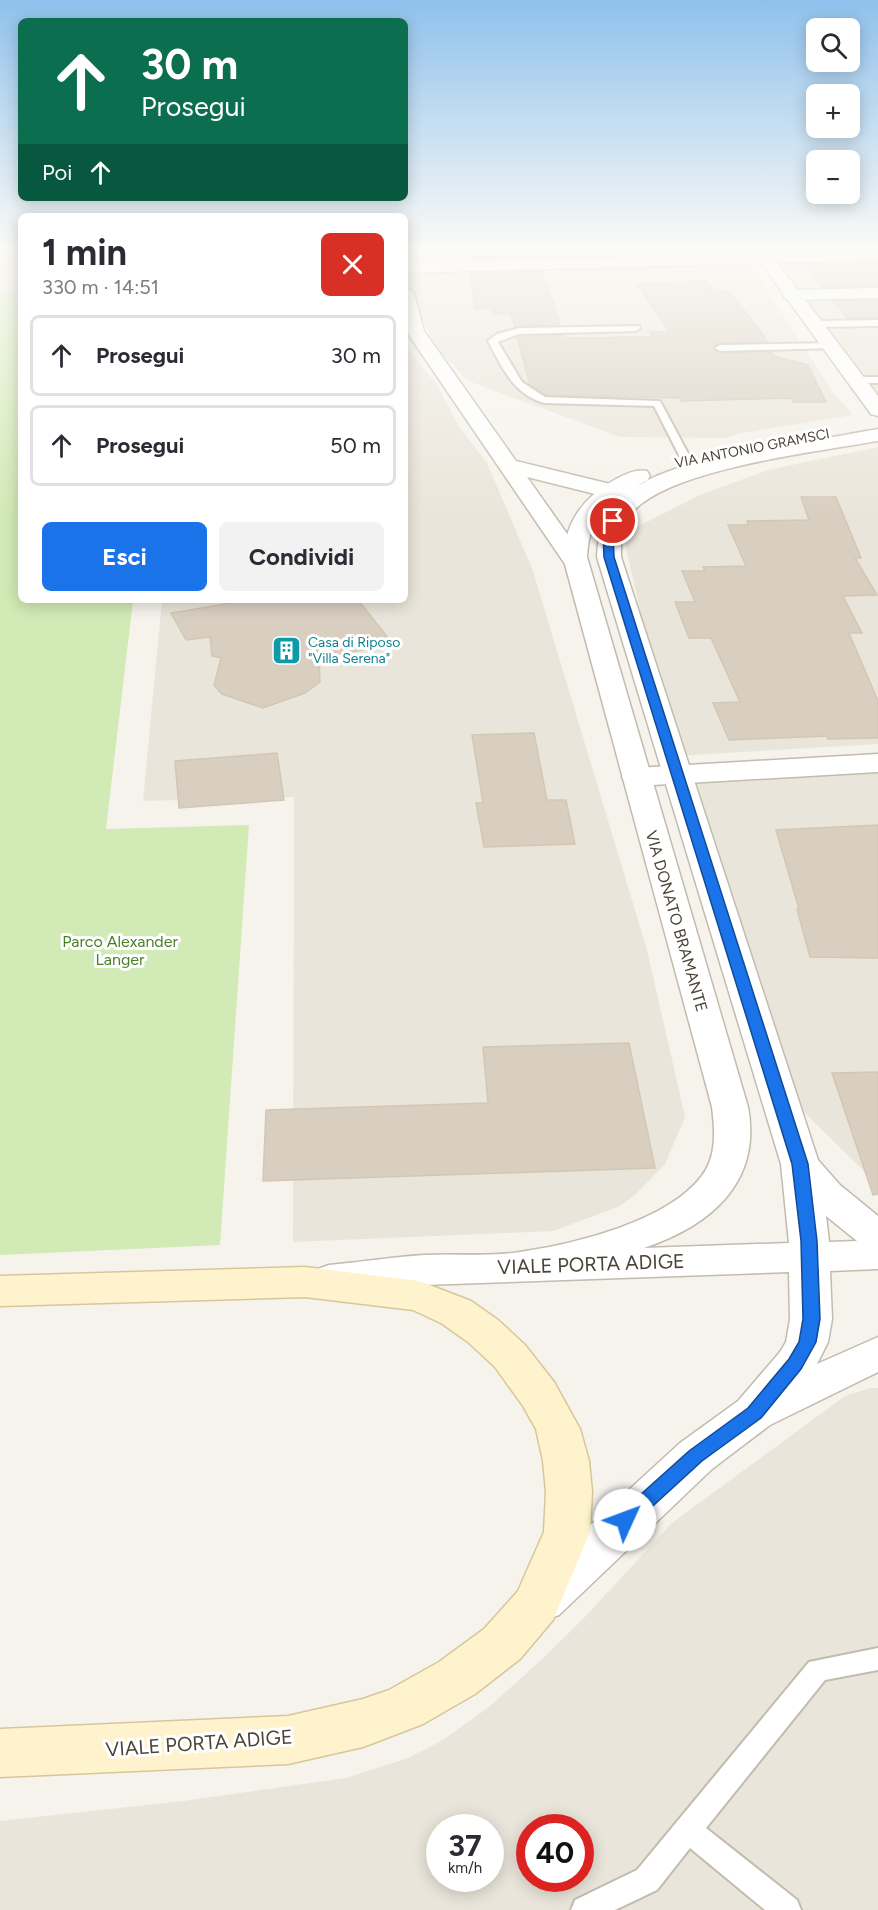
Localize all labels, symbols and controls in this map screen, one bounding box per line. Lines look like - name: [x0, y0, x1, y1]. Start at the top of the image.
- map controls: [806, 18, 860, 204]
- button: search: [806, 18, 860, 72]
- text: 30 m: [141, 39, 238, 90]
- icon: ahead: [42, 42, 120, 120]
- button: +: [806, 84, 860, 138]
- text: Prosegui: [141, 90, 246, 123]
- button: −: [806, 150, 860, 204]
- icon: ahead: [84, 156, 117, 189]
- text: Poi: [42, 159, 72, 186]
- text: 1 min: [42, 231, 127, 274]
- button: close: [321, 233, 384, 296]
- text: 330 m · 14:51: [42, 275, 159, 299]
- icon: ahead: [45, 339, 78, 372]
- text: Prosegui: [96, 342, 184, 369]
- text: 30 m: [331, 342, 381, 369]
- street label: VIA ANTONIO GRAMSCI: [673, 425, 831, 472]
- icon: ahead: [45, 429, 78, 462]
- text: Prosegui: [96, 432, 184, 459]
- text: 50 m: [330, 432, 381, 459]
- pin: [587, 495, 638, 546]
- icon: arrive: [596, 504, 629, 537]
- button: Esci: [42, 522, 207, 591]
- button: Condividi: [219, 522, 384, 591]
- building icon: Casa di Riposo "Villa Serena": [271, 634, 303, 666]
- place label: Casa di Riposo "Villa Serena": [308, 634, 400, 667]
- street label: VIA DONATO BRAMANTE: [642, 828, 711, 1014]
- park label: Parco Alexander Langer: [62, 932, 178, 969]
- street label: VIALE PORTA ADIGE: [497, 1249, 685, 1279]
- position arrow: [593, 1488, 657, 1552]
- street label: VIALE PORTA ADIGE: [105, 1724, 293, 1762]
- speed limit sign: 40: [516, 1814, 594, 1892]
- text: 37: [448, 1827, 482, 1864]
- text: km/h: [448, 1859, 482, 1877]

